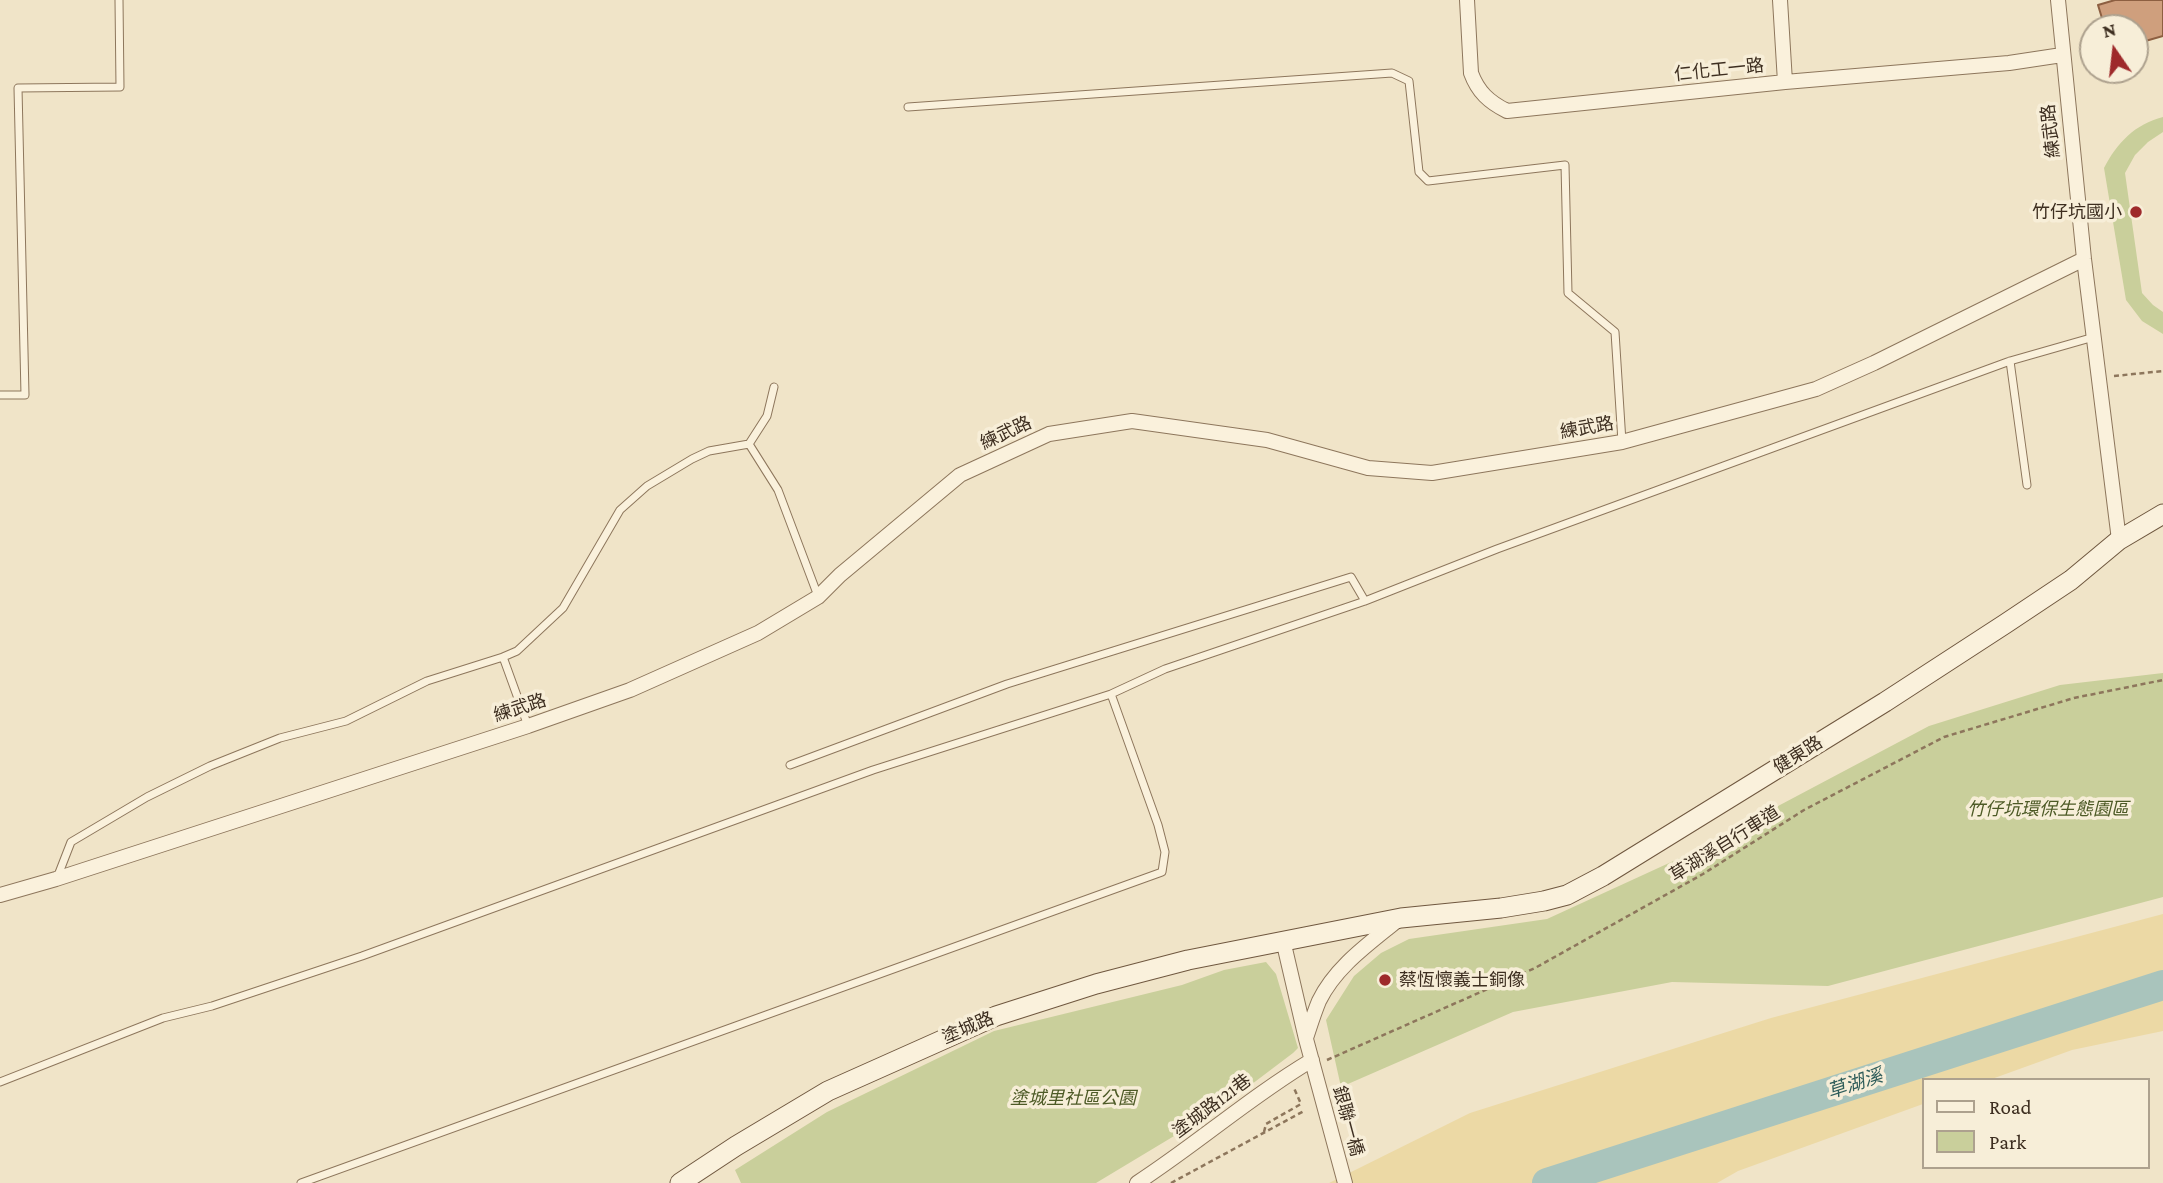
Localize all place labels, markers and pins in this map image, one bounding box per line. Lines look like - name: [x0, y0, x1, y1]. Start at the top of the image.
- place label: 竹仔坑國小: [2032, 201, 2122, 223]
- marker: 竹仔坑國小: [2128, 204, 2144, 220]
- place label: 蔡恆懷義士銅像: [1399, 969, 1525, 991]
- marker: 蔡恆懷義士銅像: [1377, 972, 1393, 988]

